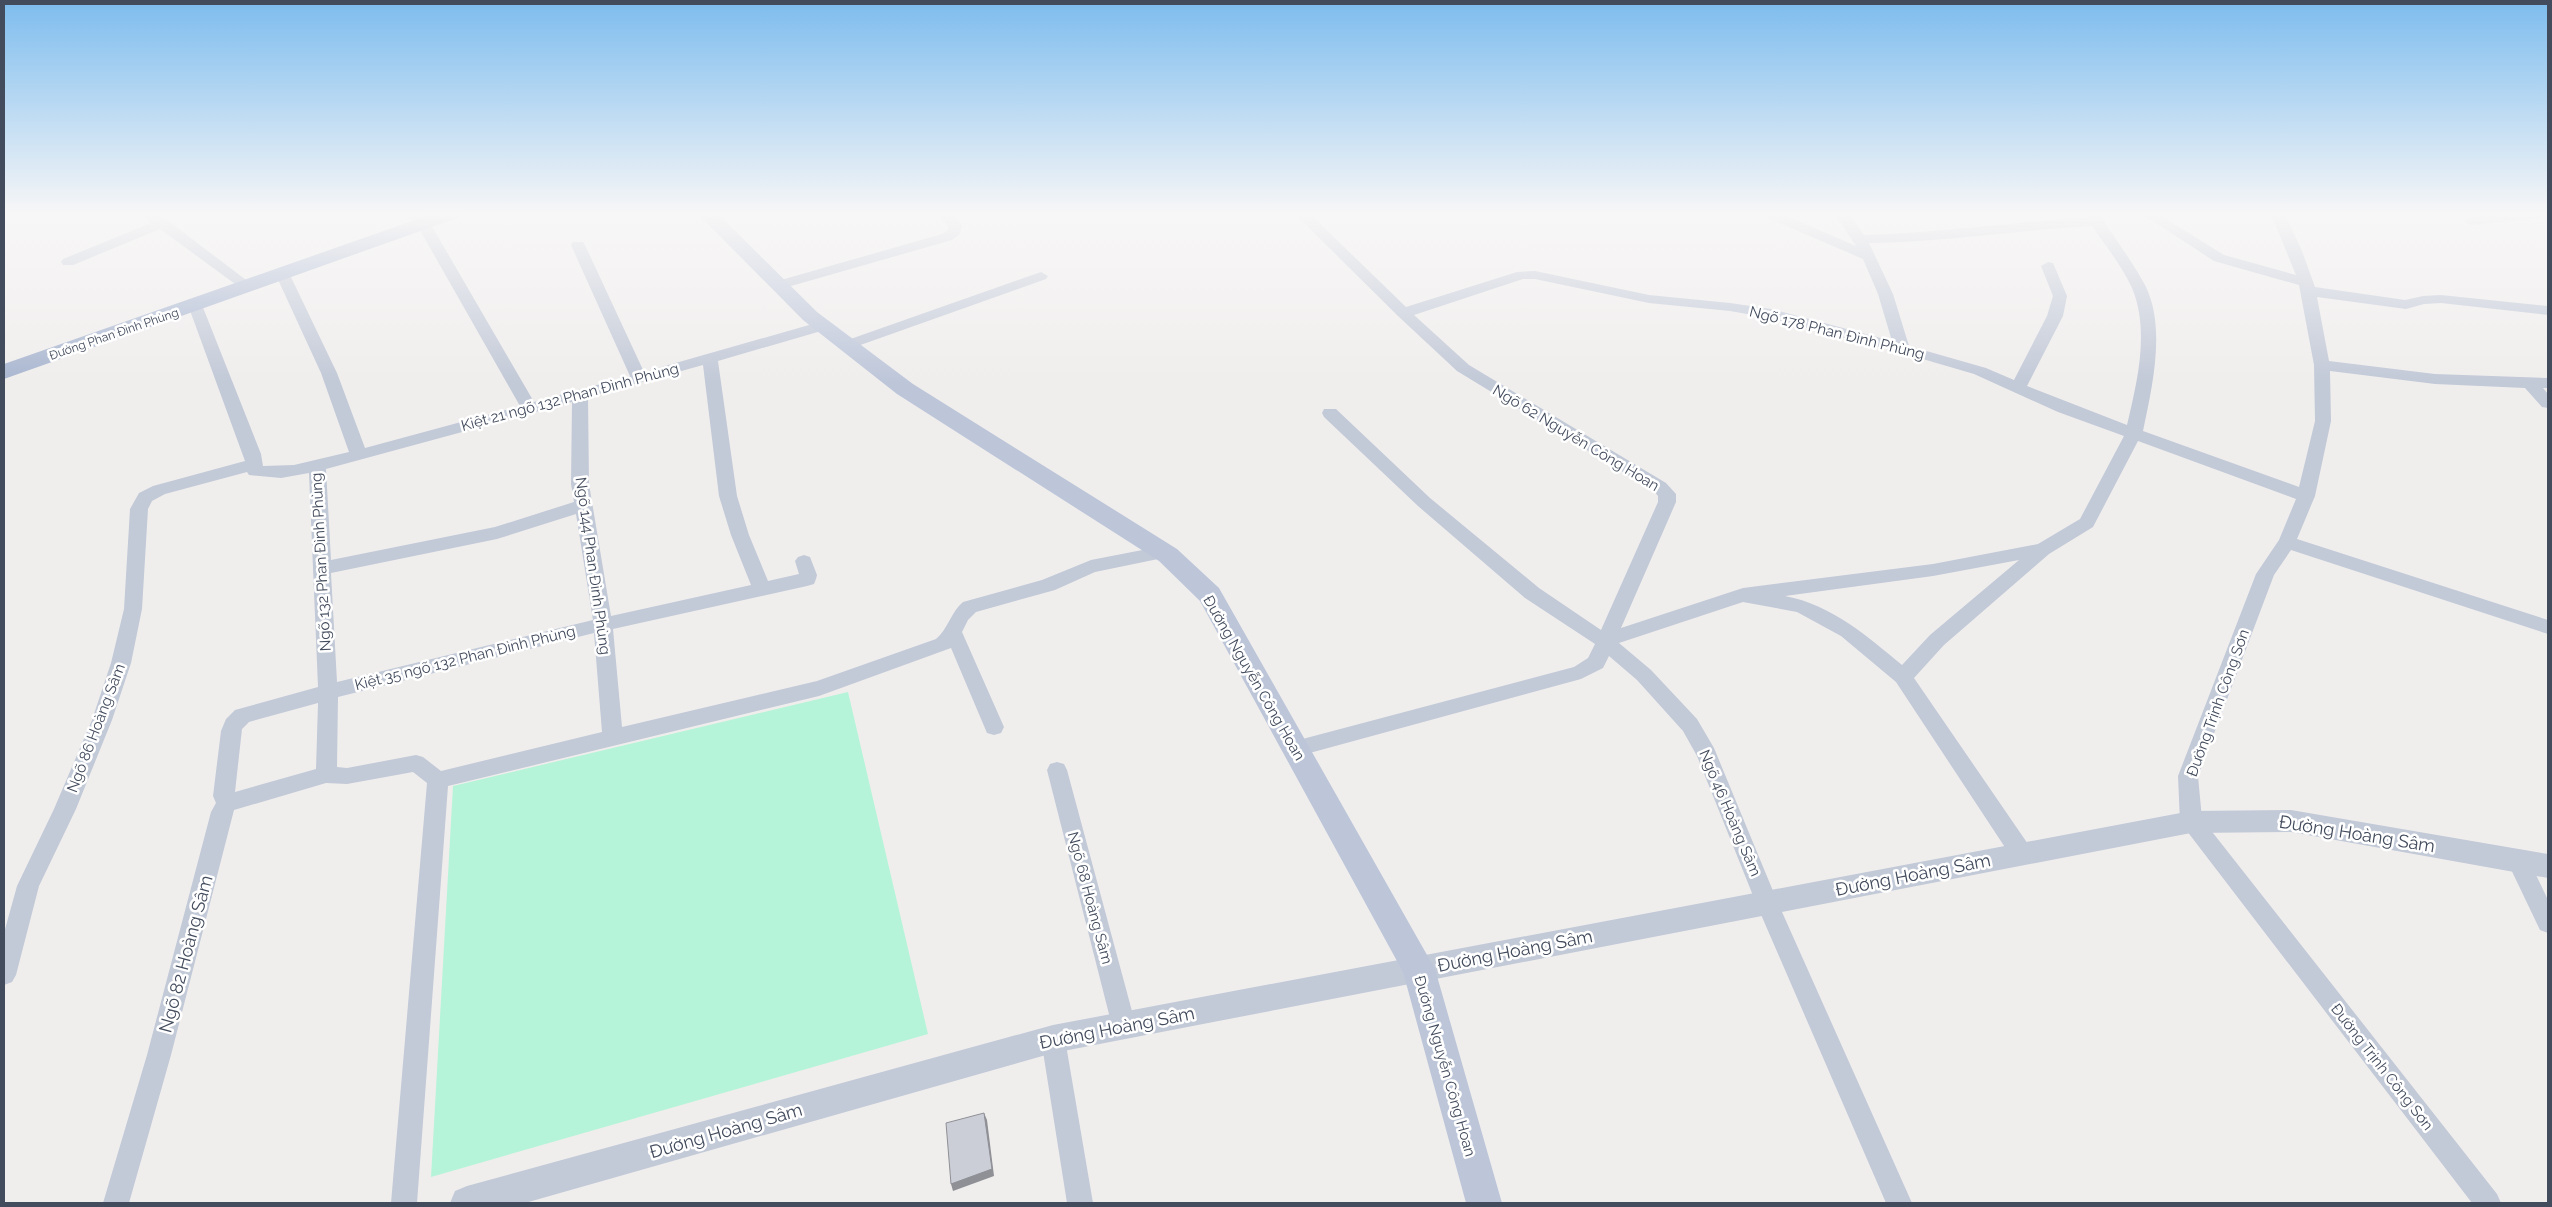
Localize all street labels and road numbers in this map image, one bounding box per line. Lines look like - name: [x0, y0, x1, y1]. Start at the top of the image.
- street label: Ngõ 178 Phan Đình Phùng: [1748, 303, 1926, 363]
- street label: Đường Phan Đình Phùng: [48, 305, 180, 363]
- street label: Kiệt 21 ngõ 132 Phan Đình Phùng: [459, 359, 681, 435]
- street label: Ngõ 62 Nguyễn Công Hoan: [1489, 381, 1663, 495]
- street label: Ngõ 132 Phan Đình Phùng: [307, 472, 335, 652]
- street label: Ngõ 144 Phan Đình Phùng: [572, 476, 614, 656]
- street label: Đường Nguyễn Công Hoan: [1199, 592, 1309, 764]
- street label: Kiệt 35 ngõ 132 Phan Đình Phùng: [353, 622, 577, 694]
- street label: Đường Trịnh Công Sơn: [2183, 627, 2253, 779]
- street label: Ngõ 86 Hoàng Sâm: [63, 661, 129, 795]
- street label: Ngõ 46 Hoàng Sâm: [1695, 747, 1765, 879]
- street label: Đường Hoàng Sâm: [2278, 811, 2437, 856]
- street label: Ngõ 68 Hoàng Sâm: [1064, 830, 1116, 966]
- street label: Đường Hoàng Sâm: [1833, 849, 1992, 900]
- street label: Ngõ 82 Hoàng Sâm: [154, 873, 217, 1035]
- street label: Đường Hoàng Sâm: [1435, 925, 1594, 976]
- street label: Đường Nguyễn Công Hoan: [1411, 973, 1479, 1159]
- street label: Đường Trịnh Công Sơn: [2327, 1000, 2437, 1134]
- street label: Đường Hoàng Sâm: [1037, 1002, 1196, 1053]
- street label: Đường Hoàng Sâm: [647, 1099, 805, 1162]

